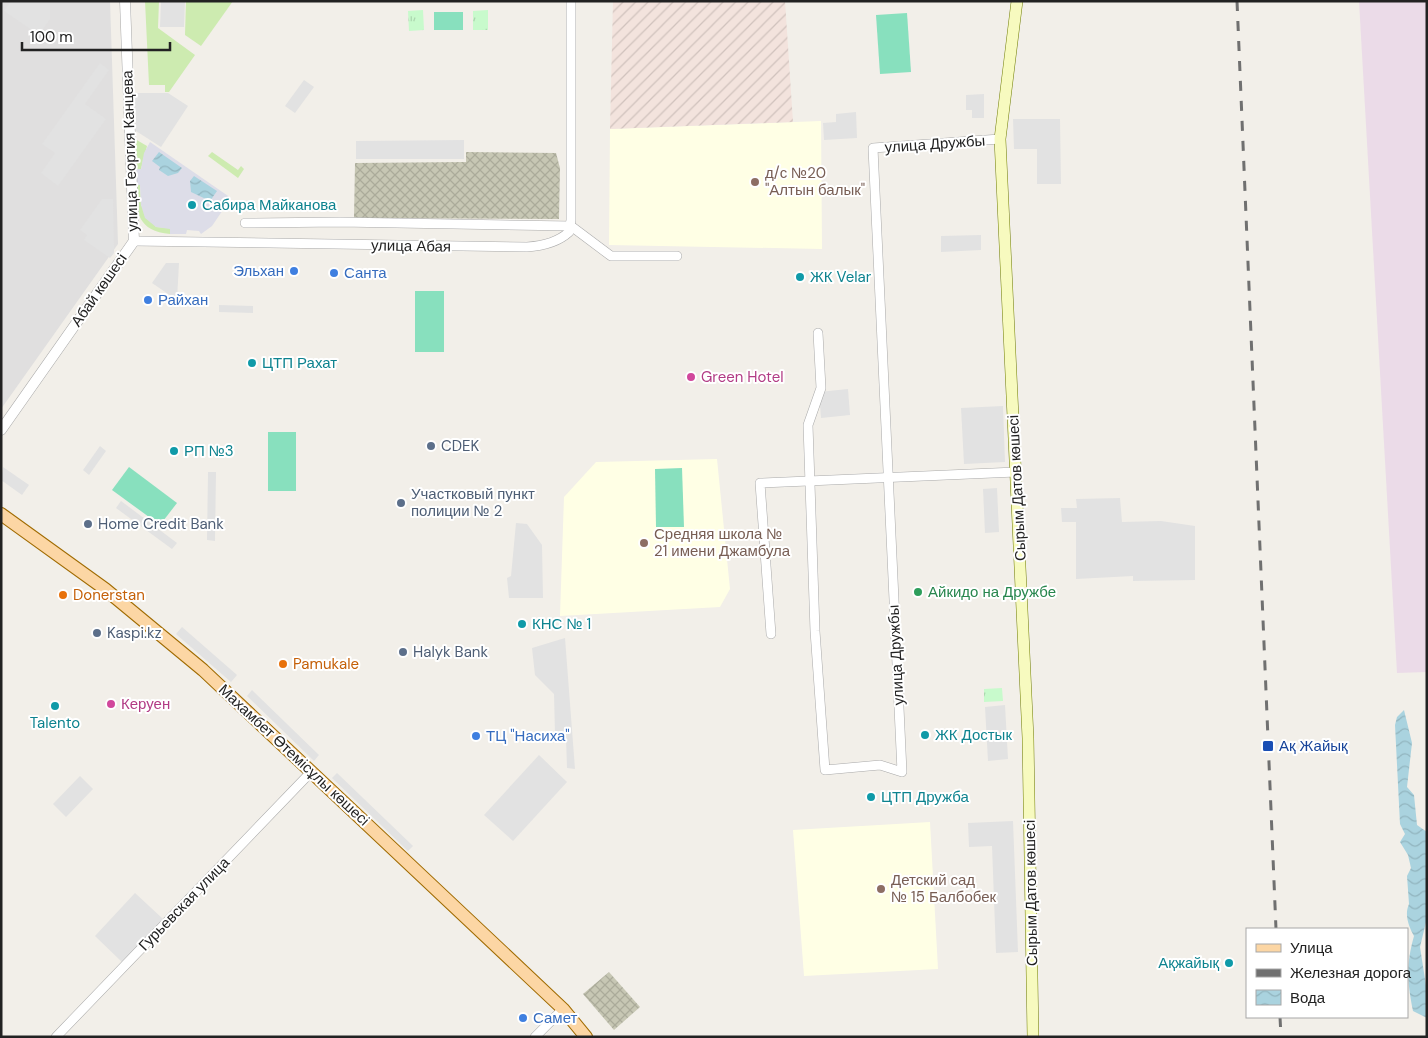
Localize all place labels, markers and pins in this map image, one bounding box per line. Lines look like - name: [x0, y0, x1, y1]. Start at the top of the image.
- place label: д/с №20 "Алтын балык": [765, 163, 865, 200]
- marker: д/с №20 "Алтын балык": [749, 176, 761, 188]
- place label: Сабира Майканова: [202, 195, 337, 215]
- marker: Сабира Майканова: [186, 199, 198, 211]
- place label: Эльхан: [233, 261, 284, 281]
- place label: Санта: [344, 263, 387, 283]
- marker: Эльхан: [288, 265, 300, 277]
- marker: Санта: [328, 267, 340, 279]
- place label: ЖК Velar: [810, 267, 872, 287]
- marker: ЖК Velar: [794, 271, 806, 283]
- place label: Райхан: [158, 290, 208, 310]
- marker: Райхан: [142, 294, 154, 306]
- place label: ЦТП Рахат: [262, 353, 337, 373]
- marker: ЦТП Рахат: [246, 357, 258, 369]
- place label: Green Hotel: [701, 367, 784, 387]
- marker: Green Hotel: [685, 371, 697, 383]
- place label: CDEK: [441, 436, 480, 456]
- marker: CDEK: [425, 440, 437, 452]
- place label: РП №3: [184, 441, 234, 461]
- marker: РП №3: [168, 445, 180, 457]
- place label: Участковый пункт полиции № 2: [411, 484, 535, 521]
- marker: Участковый пункт полиции № 2: [395, 497, 407, 509]
- place label: Home Credit Bank: [98, 514, 224, 534]
- marker: Home Credit Bank: [82, 518, 94, 530]
- place label: Средняя школа № 21 имени Джамбула: [654, 524, 791, 561]
- marker: Средняя школа № 21 имени Джамбула: [638, 537, 650, 549]
- place label: Айкидо на Дружбе: [928, 582, 1056, 602]
- place label: Donerstan: [73, 585, 145, 605]
- marker: Айкидо на Дружбе: [912, 586, 924, 598]
- marker: Donerstan: [57, 589, 69, 601]
- place label: КНС № 1: [532, 614, 591, 634]
- marker: КНС № 1: [516, 618, 528, 630]
- place label: Kaspi.kz: [107, 623, 162, 643]
- marker: Kaspi.kz: [91, 627, 103, 639]
- place label: Halyk Bank: [413, 642, 488, 662]
- marker: Halyk Bank: [397, 646, 409, 658]
- place label: Pamukale: [293, 654, 359, 674]
- marker: Pamukale: [277, 658, 289, 670]
- place label: Керуен: [121, 694, 170, 714]
- marker: Керуен: [105, 698, 117, 710]
- marker: Talento: [49, 700, 61, 712]
- place label: Talento: [30, 713, 80, 733]
- place label: ЖК Достык: [935, 725, 1012, 745]
- place label: ТЦ "Насиха": [486, 726, 570, 746]
- marker: ЖК Достык: [919, 729, 931, 741]
- marker: ТЦ "Насиха": [470, 730, 482, 742]
- place label: Ақ Жайық: [1279, 736, 1348, 756]
- marker: Ақ Жайық: [1261, 739, 1275, 753]
- place label: ЦТП Дружба: [881, 787, 969, 807]
- marker: ЦТП Дружба: [865, 791, 877, 803]
- place label: Детский сад № 15 Балбобек: [891, 870, 997, 907]
- marker: Детский сад № 15 Балбобек: [875, 883, 887, 895]
- place label: Ақжайық: [1158, 953, 1219, 973]
- marker: Ақжайық: [1223, 957, 1235, 969]
- place label: Самет: [533, 1008, 578, 1028]
- marker: Самет: [517, 1012, 529, 1024]

